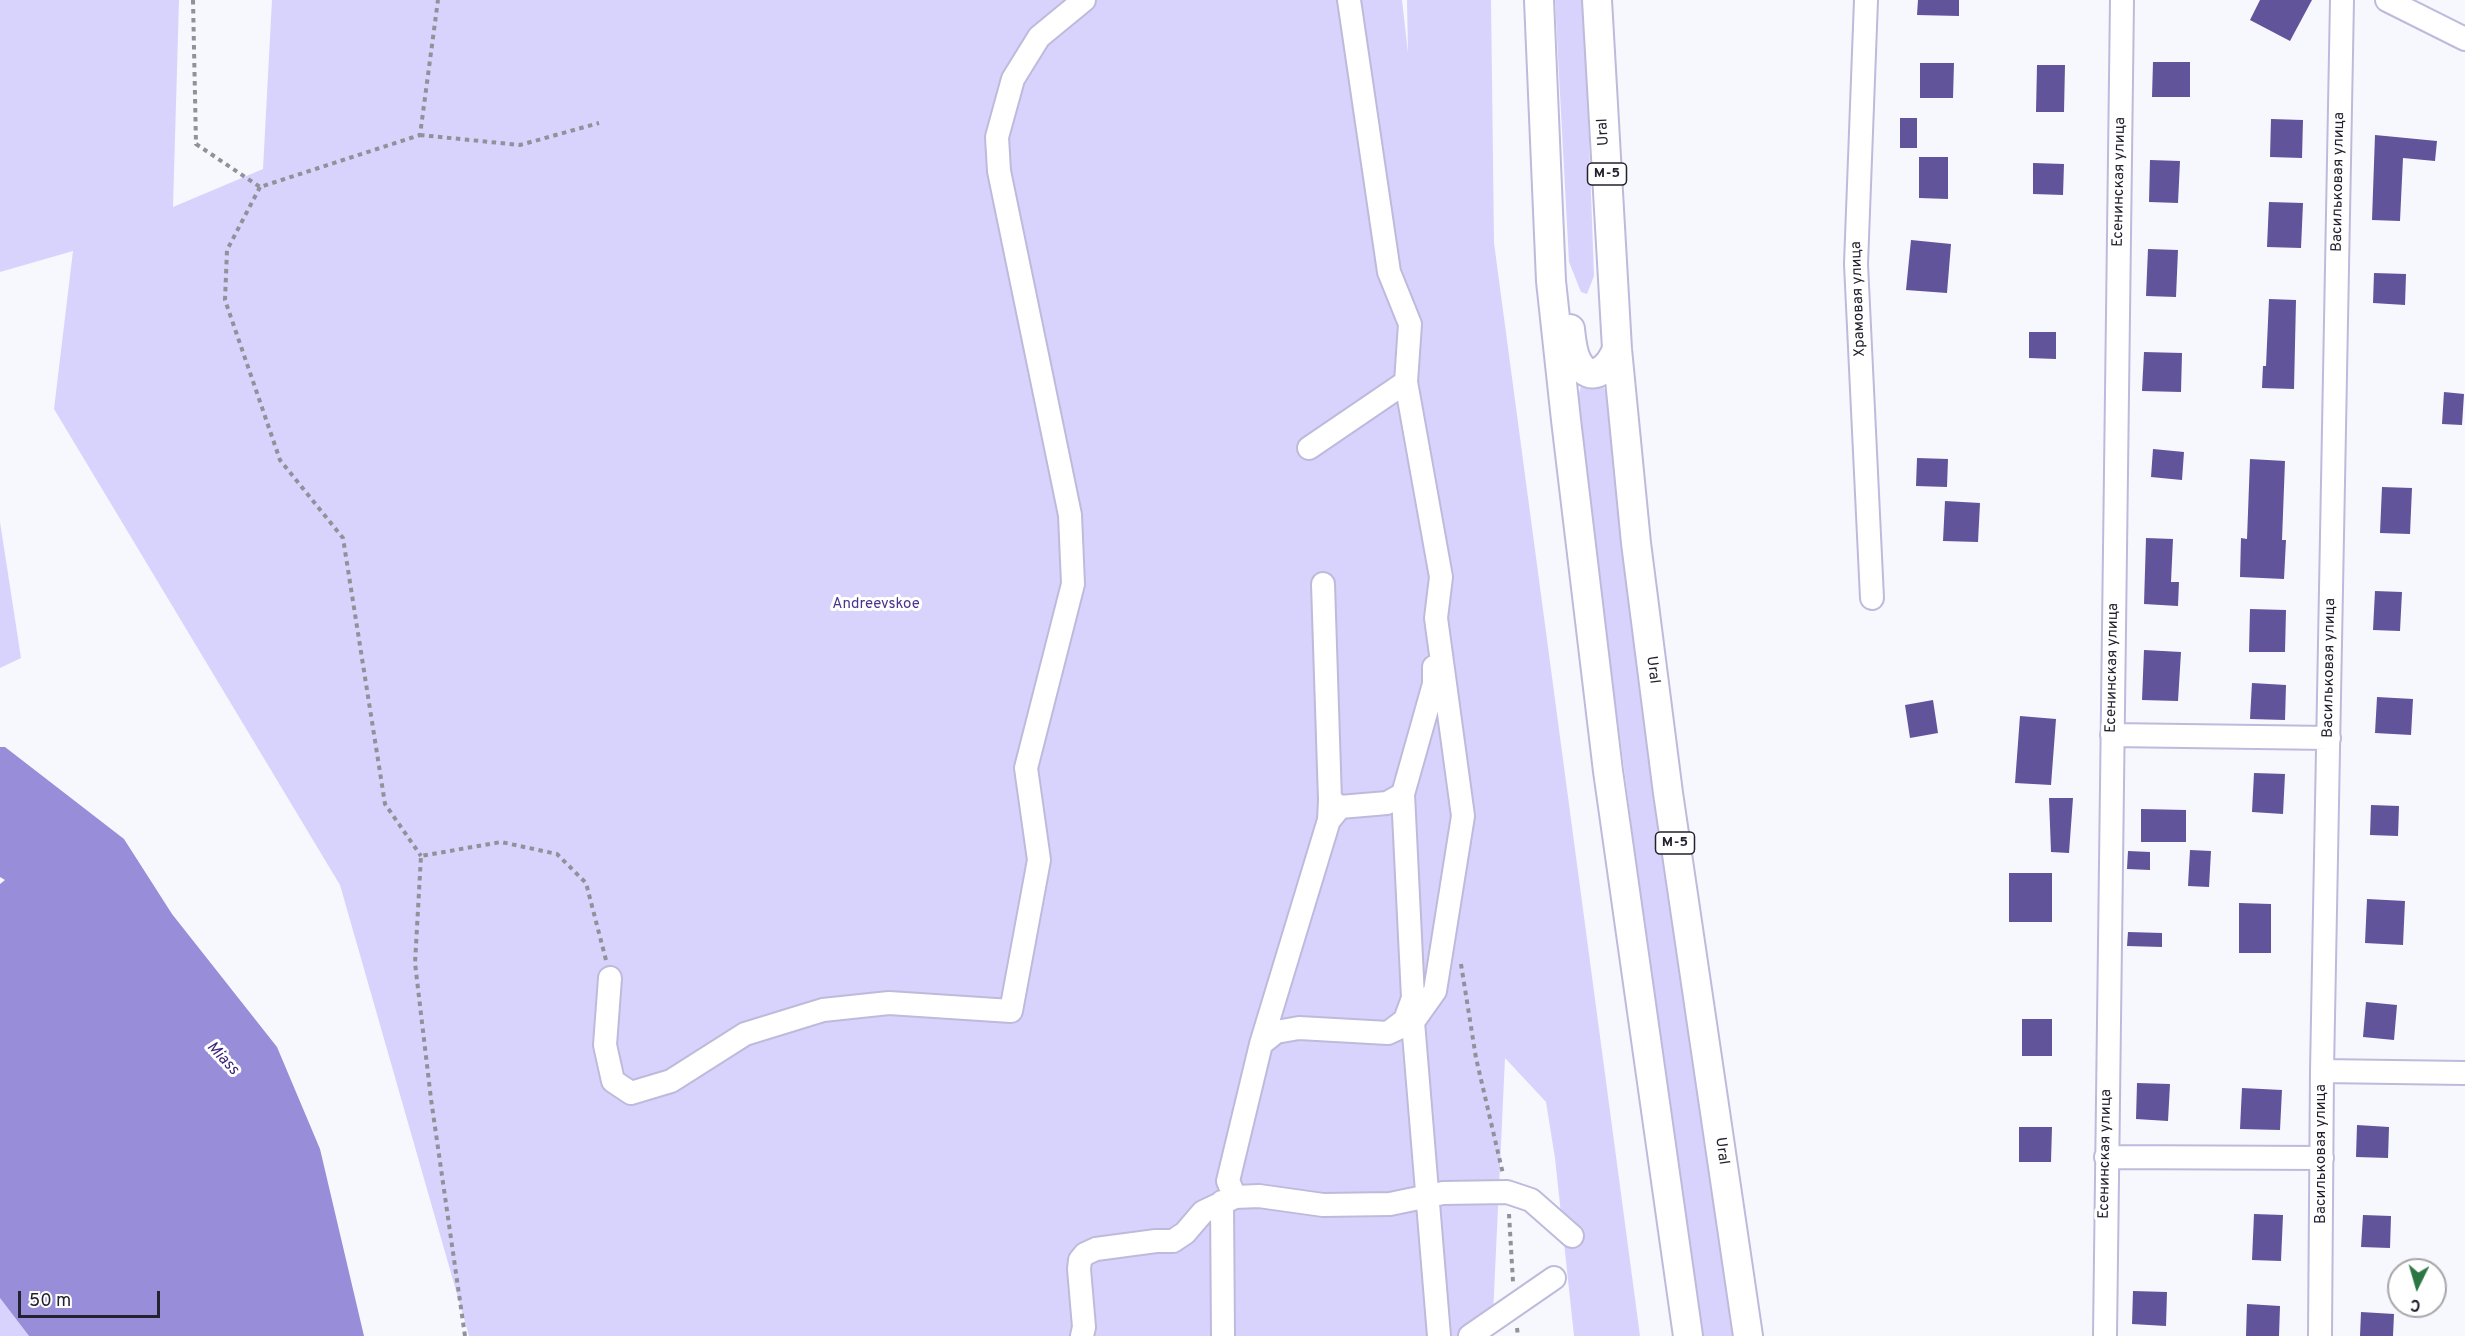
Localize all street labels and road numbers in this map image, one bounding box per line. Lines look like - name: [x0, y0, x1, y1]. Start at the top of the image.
- street label: Васильковая улица: [2329, 112, 2349, 252]
- street label: Есенинская улица: [2110, 117, 2130, 247]
- street label: Ural: [1594, 118, 1614, 146]
- road number: М-5: [1588, 163, 1626, 185]
- street label: Храмовая улица: [1848, 241, 1870, 357]
- street label: Васильковая улица: [2320, 598, 2340, 738]
- street label: Есенинская улица: [2103, 603, 2123, 733]
- street label: Ural: [1641, 655, 1663, 685]
- road number: М-5: [1656, 832, 1694, 854]
- street label: Васильковая улица: [2313, 1084, 2331, 1224]
- street label: Есенинская улица: [2096, 1089, 2116, 1219]
- street label: Ural: [1710, 1136, 1732, 1166]

